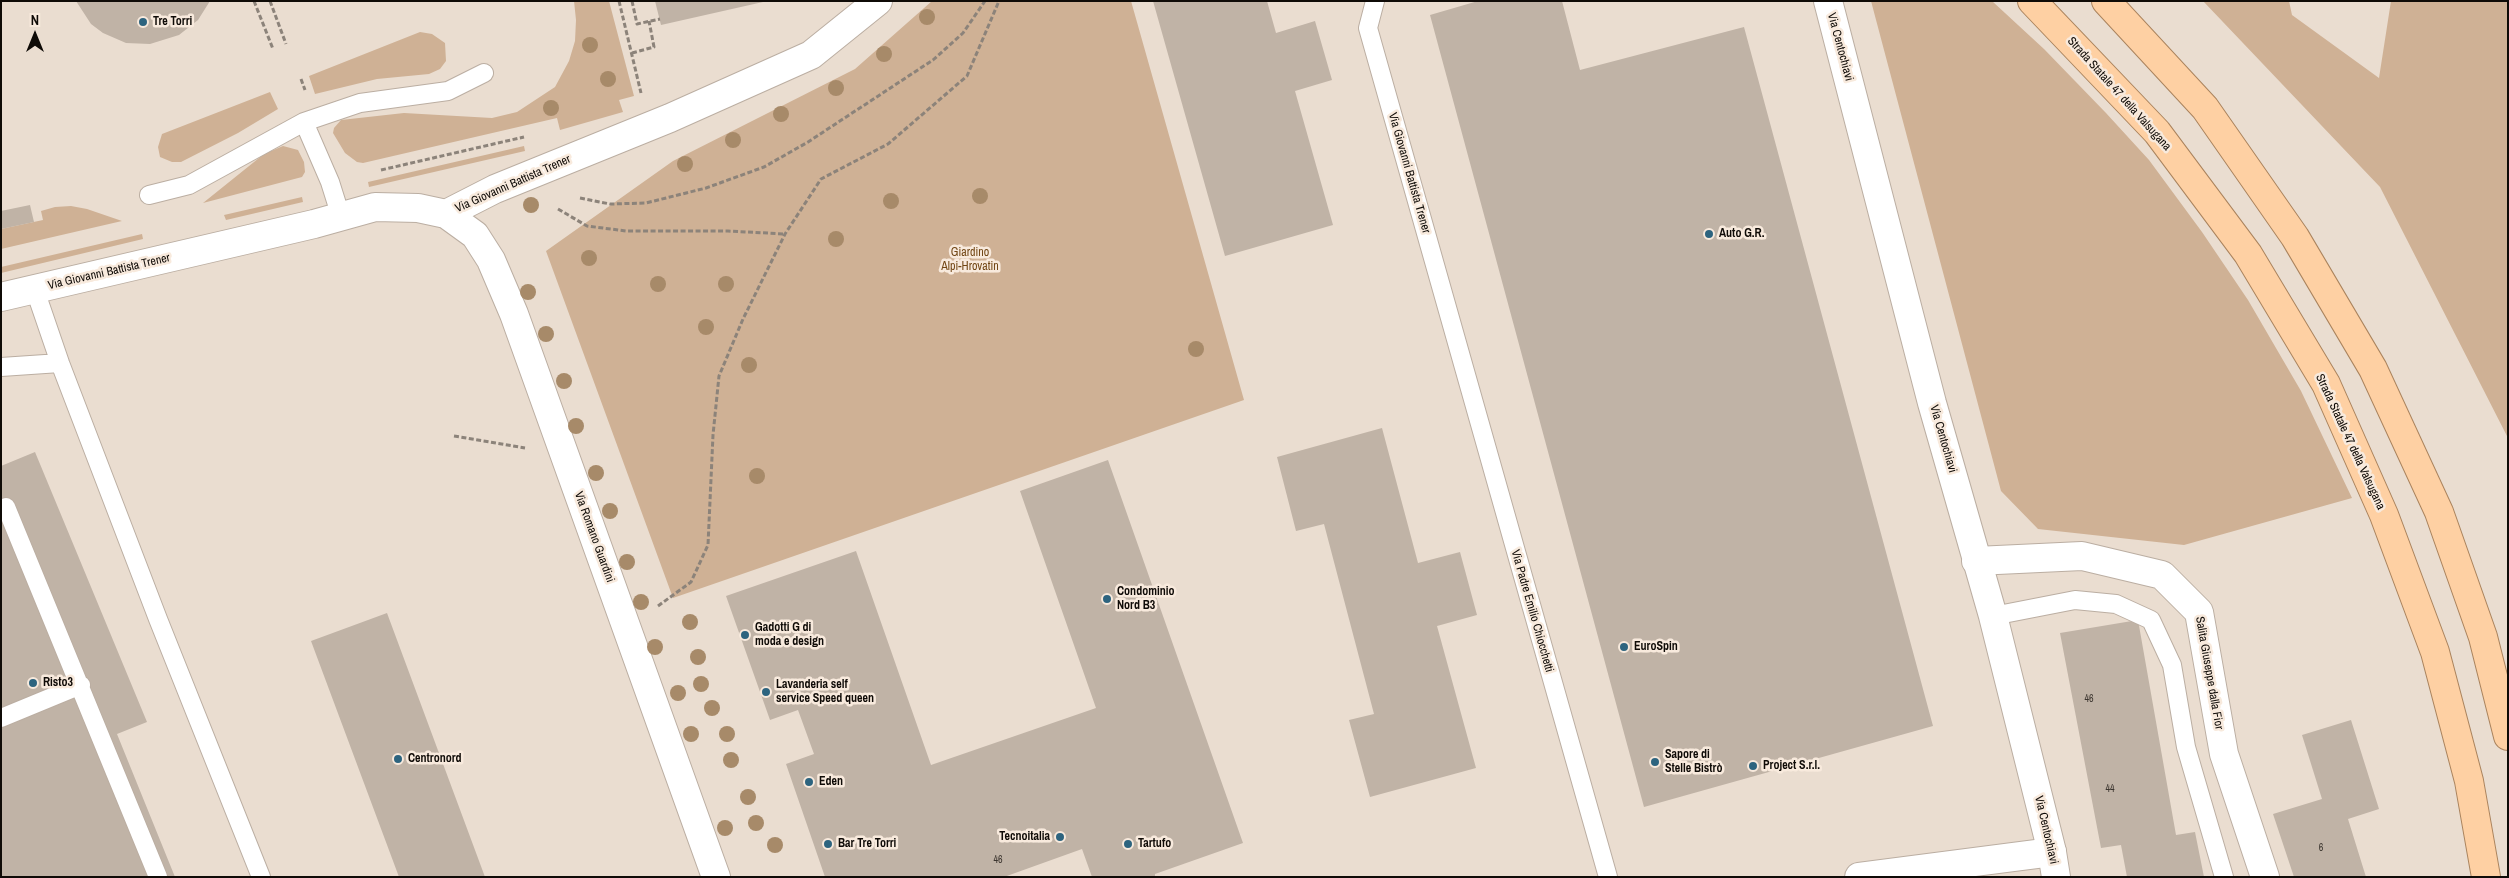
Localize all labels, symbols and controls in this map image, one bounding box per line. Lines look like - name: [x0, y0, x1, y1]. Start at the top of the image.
- north arrow: [10, 10, 60, 60]
- text: N: [31, 11, 39, 29]
- street label: Via Centochiavi: [1824, 11, 1856, 83]
- place label: Tre Torri: [153, 15, 192, 29]
- marker: Tre Torri: [137, 16, 149, 28]
- street label: Strada Statale 47 della Valsugana: [2064, 34, 2174, 154]
- street label: Via Giovanni Battista Trener: [1385, 111, 1433, 235]
- street label: Via Giovanni Battista Trener: [453, 152, 573, 216]
- place label: Auto G.R.: [1719, 227, 1764, 241]
- marker: Auto G.R.: [1703, 228, 1715, 240]
- park label: Giardino Alpi-Hrovatin: [941, 246, 999, 274]
- street label: Via Giovanni Battista Trener: [47, 251, 171, 293]
- street label: Strada Statale 47 della Valsugana: [2312, 372, 2388, 512]
- street label: Via Centochiavi: [1926, 403, 1960, 475]
- street label: Via Romano Guardini: [571, 490, 617, 584]
- street label: Via Padre Emilio Chiocchetti: [1508, 548, 1556, 674]
- place label: Condominio Nord B3: [1117, 585, 1174, 613]
- marker: Condominio Nord B3: [1101, 593, 1113, 605]
- street label: Salita Giuseppe dalla Fior: [2192, 615, 2226, 731]
- place label: Gadotti G di moda e design: [755, 621, 824, 649]
- marker: Gadotti G di moda e design: [739, 629, 751, 641]
- place label: EuroSpin: [1634, 640, 1678, 654]
- marker: EuroSpin: [1618, 641, 1630, 653]
- place label: Risto3: [43, 676, 73, 690]
- marker: Risto3: [27, 677, 39, 689]
- place label: Lavanderia self service Speed queen: [776, 678, 874, 706]
- marker: Lavanderia self service Speed queen: [760, 686, 772, 698]
- house number: 46: [2084, 693, 2094, 705]
- place label: Sapore di Stelle Bistrò: [1665, 748, 1722, 776]
- place label: Centronord: [408, 752, 462, 766]
- marker: Centronord: [392, 753, 404, 765]
- marker: Sapore di Stelle Bistrò: [1649, 756, 1661, 768]
- place label: Project S.r.l.: [1763, 759, 1820, 773]
- marker: Project S.r.l.: [1747, 760, 1759, 772]
- place label: Eden: [819, 775, 843, 789]
- marker: Eden: [803, 776, 815, 788]
- house number: 44: [2105, 783, 2115, 795]
- street label: Via Centochiavi: [2031, 794, 2061, 866]
- place label: Tecnoitalia: [999, 830, 1050, 844]
- marker: Tecnoitalia: [1054, 831, 1066, 843]
- place label: Bar Tre Torri: [838, 837, 896, 851]
- place label: Tartufo: [1138, 837, 1171, 851]
- marker: Bar Tre Torri: [822, 838, 834, 850]
- marker: Tartufo: [1122, 838, 1134, 850]
- house number: 6: [2319, 842, 2323, 854]
- house number: 46: [993, 854, 1003, 866]

